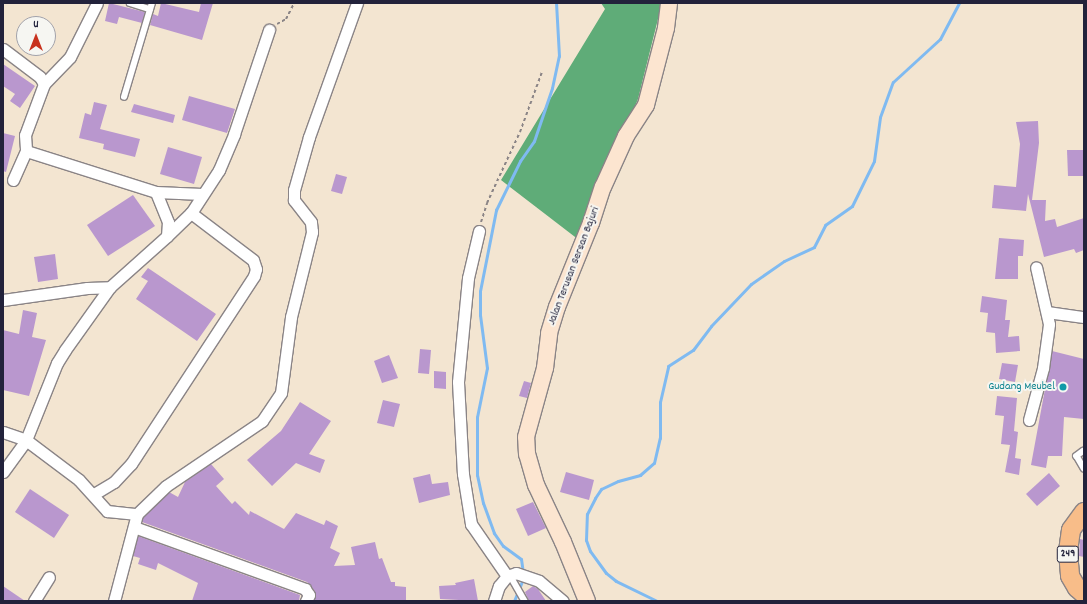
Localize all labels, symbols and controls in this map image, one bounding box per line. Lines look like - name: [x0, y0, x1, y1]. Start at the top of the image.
- north arrow: [16, 16, 56, 56]
- text: U: [33, 17, 39, 33]
- street label: Jalan Terusan Sersan Bajuri: [545, 205, 603, 327]
- place label: Gudang Meubel: [988, 380, 1055, 394]
- marker: Gudang Meubel: [1058, 382, 1068, 392]
- road number: 249: [1056, 545, 1080, 563]

